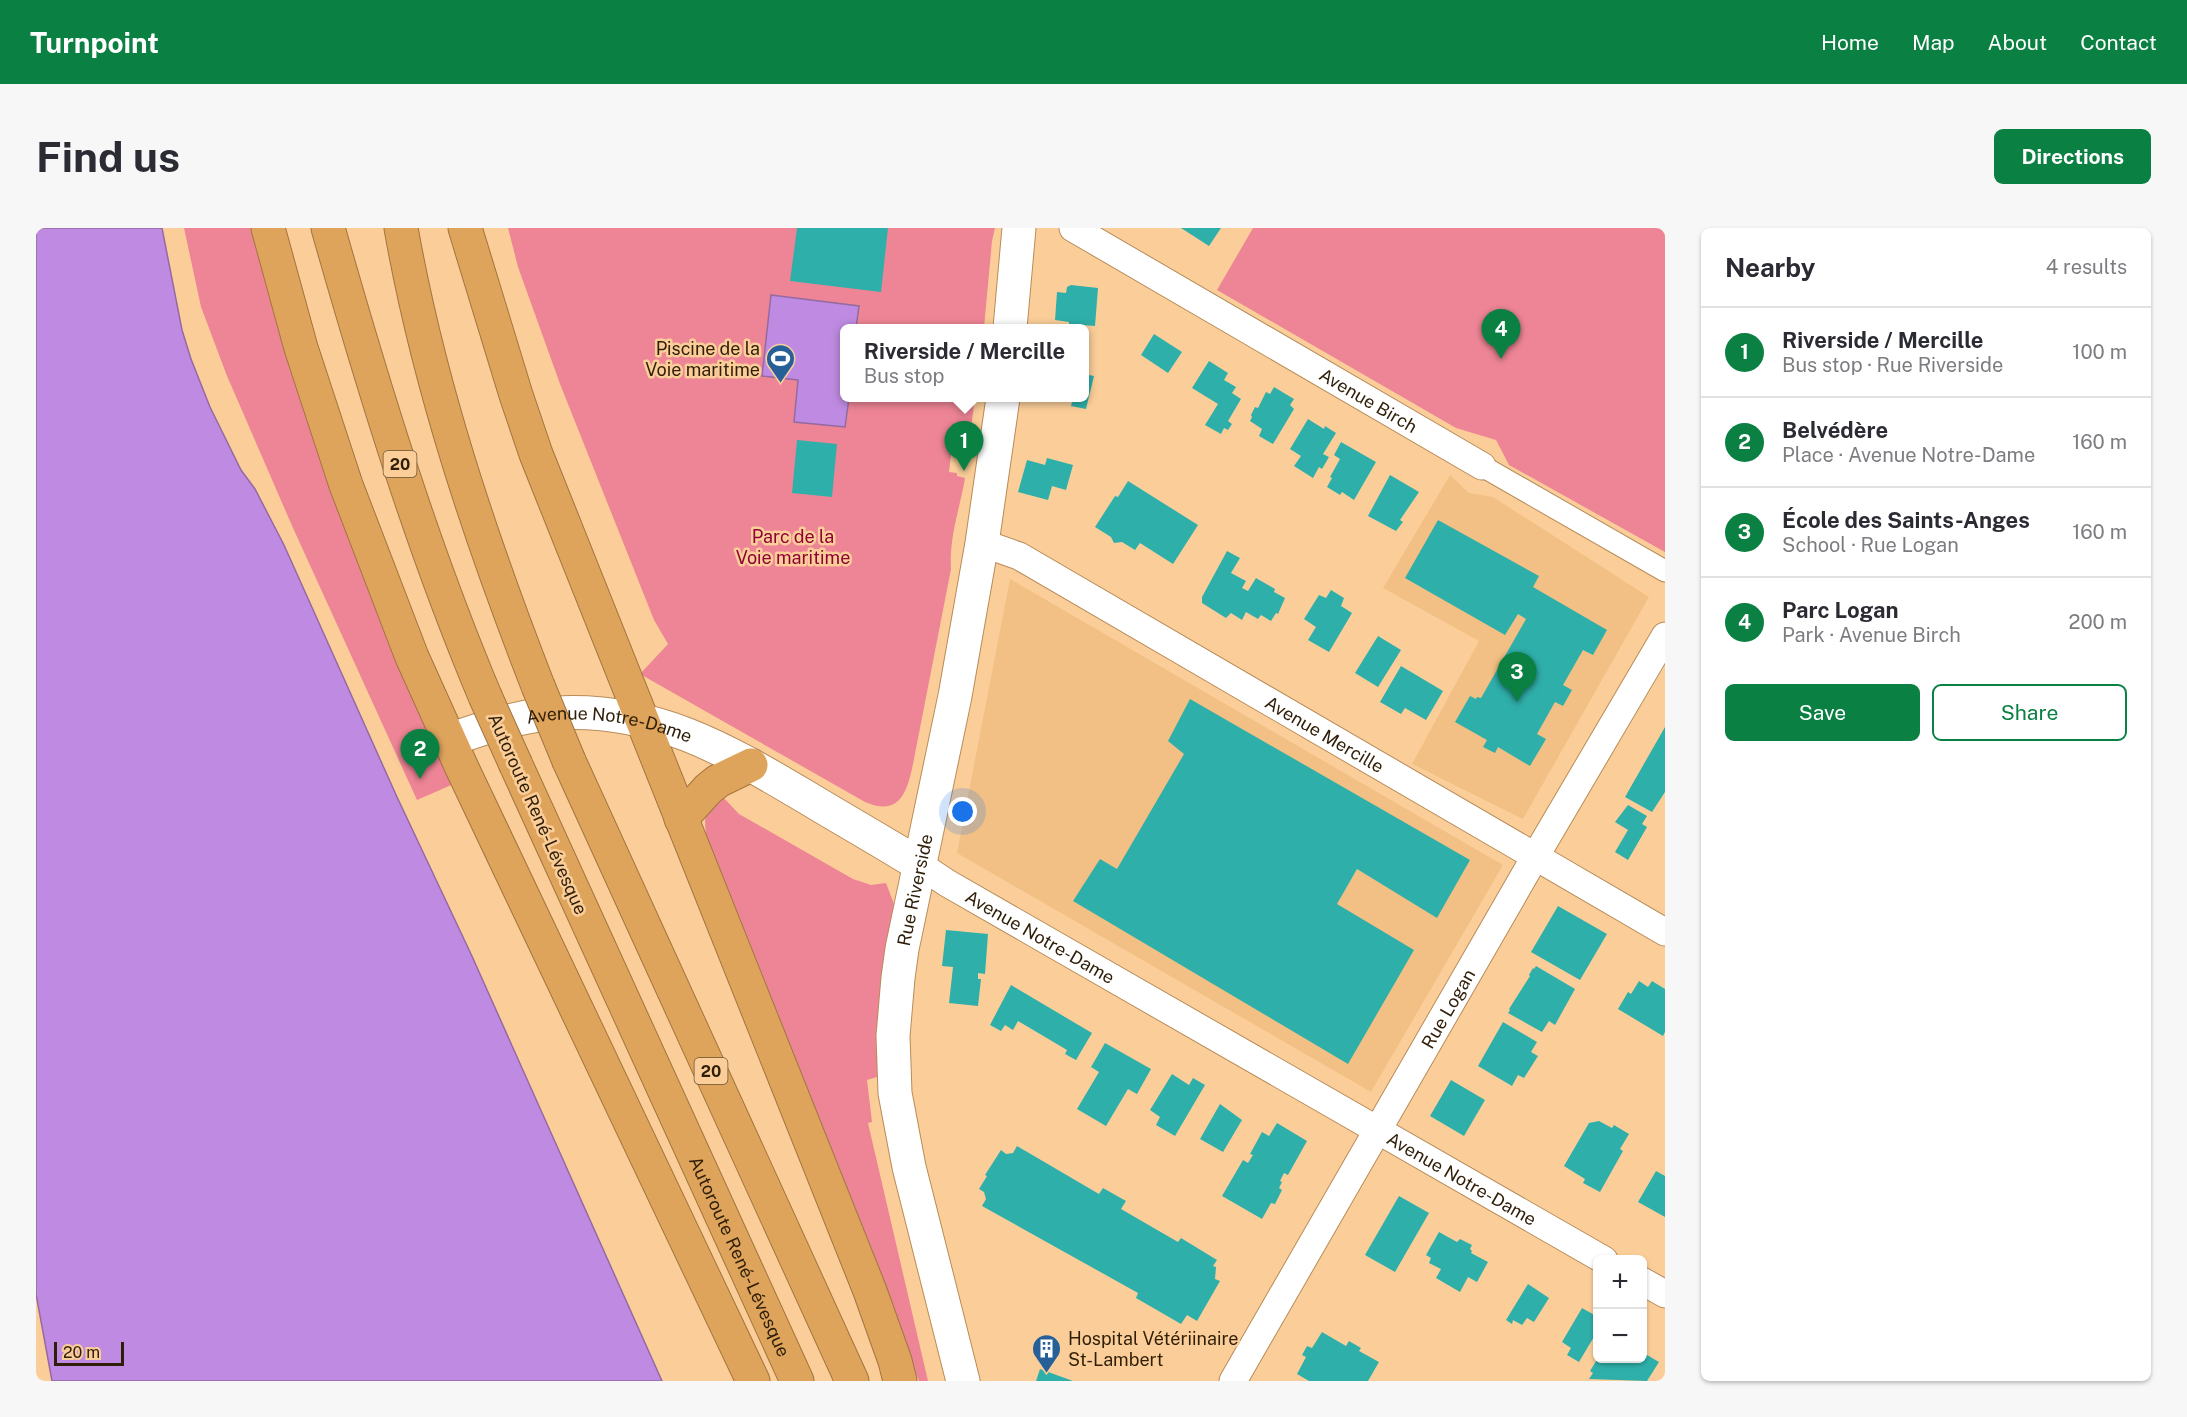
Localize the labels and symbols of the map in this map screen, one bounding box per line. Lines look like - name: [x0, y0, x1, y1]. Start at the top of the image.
- pin: 4: [1482, 310, 1520, 359]
- place label: Piscine de la Voie maritime: [645, 338, 760, 380]
- sports icon: Piscine de la Voie maritime: [765, 342, 797, 384]
- street label: Avenue Birch: [1316, 363, 1421, 437]
- pin: 1: [944, 422, 984, 471]
- road number: 20: [384, 451, 416, 477]
- park label: Parc de la Voie maritime: [736, 526, 850, 568]
- pin: 3: [1498, 652, 1536, 702]
- street label: Avenue Mercille: [1262, 691, 1388, 777]
- street label: Avenue Notre-Dame: [524, 702, 695, 746]
- street label: Autoroute René-Lévesque: [484, 710, 592, 918]
- pin: 2: [400, 730, 440, 779]
- your location: [948, 797, 977, 826]
- street label: Rue Riverside: [892, 832, 936, 948]
- street label: Avenue Notre-Dame: [962, 885, 1119, 988]
- street label: Rue Logan: [1417, 965, 1479, 1052]
- road number: 20: [694, 1058, 728, 1084]
- street label: Avenue Notre-Dame: [1383, 1127, 1540, 1229]
- street label: Autoroute René-Lévesque: [685, 1153, 795, 1360]
- place label: Hospital Vétériinaire St-Lambert: [1068, 1328, 1239, 1370]
- building icon: Hospital Vétériinaire St-Lambert: [1031, 1332, 1063, 1374]
- scale bar: [54, 1339, 124, 1366]

